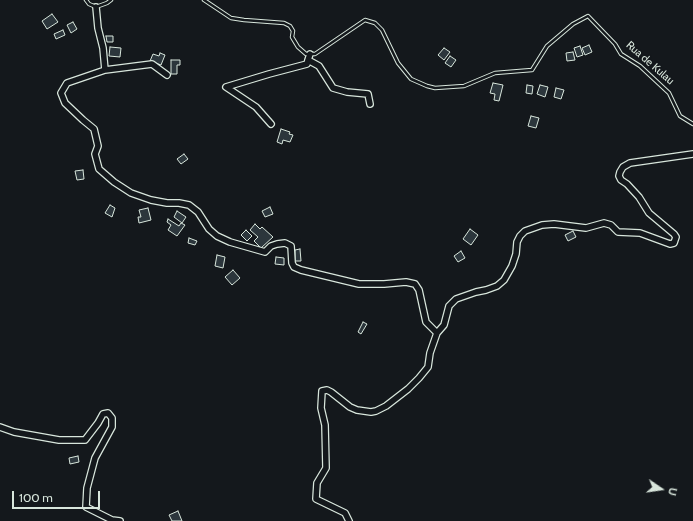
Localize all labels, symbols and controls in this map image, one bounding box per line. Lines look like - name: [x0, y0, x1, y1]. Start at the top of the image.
- street label: Rua de Kulau: [623, 38, 677, 88]
- north arrow: [641, 469, 681, 509]
- scale bar: [14, 483, 102, 509]
- text: U: [665, 486, 680, 497]
- text: 100 m: [19, 490, 53, 505]

